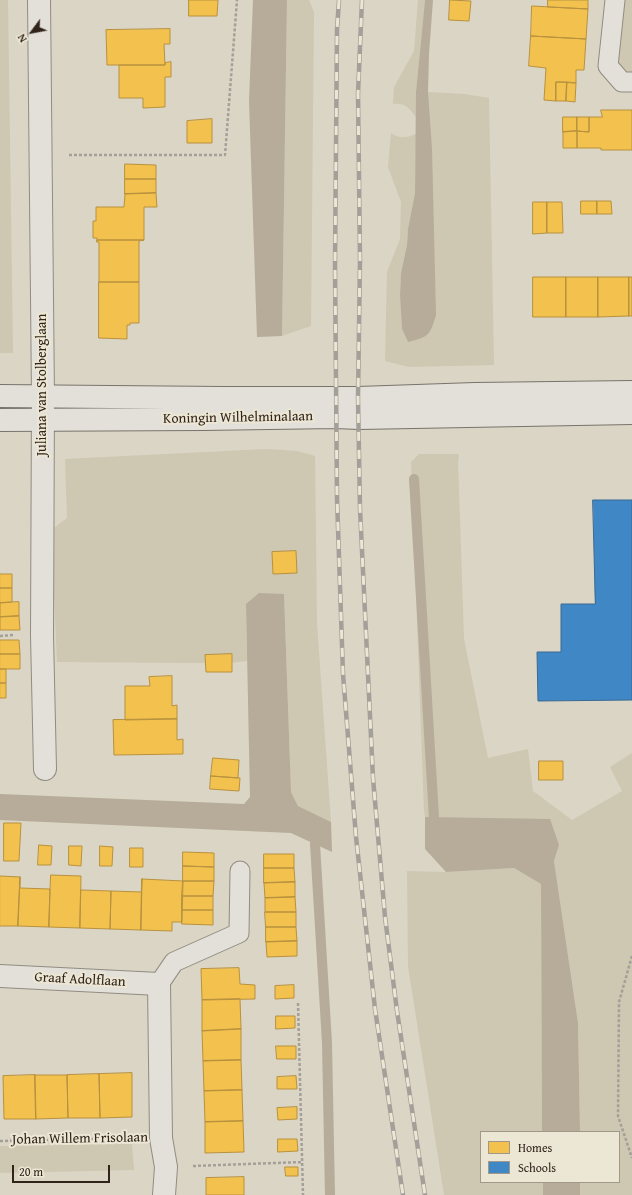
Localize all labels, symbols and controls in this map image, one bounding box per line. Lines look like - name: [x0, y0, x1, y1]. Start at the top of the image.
- north arrow: [12, 12, 52, 52]
- text: N: [13, 31, 31, 46]
- street label: Juliana van Stolberglaan: [34, 314, 50, 456]
- street label: Koningin Wilhelminalaan: [163, 408, 313, 428]
- street label: Graaf Adolflaan: [34, 969, 126, 991]
- street label: Johan Willem Frisolaan: [12, 1129, 148, 1149]
- legend: [480, 1131, 620, 1183]
- text: Homes: [518, 1139, 552, 1156]
- scale bar: [14, 1157, 112, 1183]
- text: Schools: [518, 1159, 556, 1176]
- text: 20 m: [19, 1163, 43, 1180]

